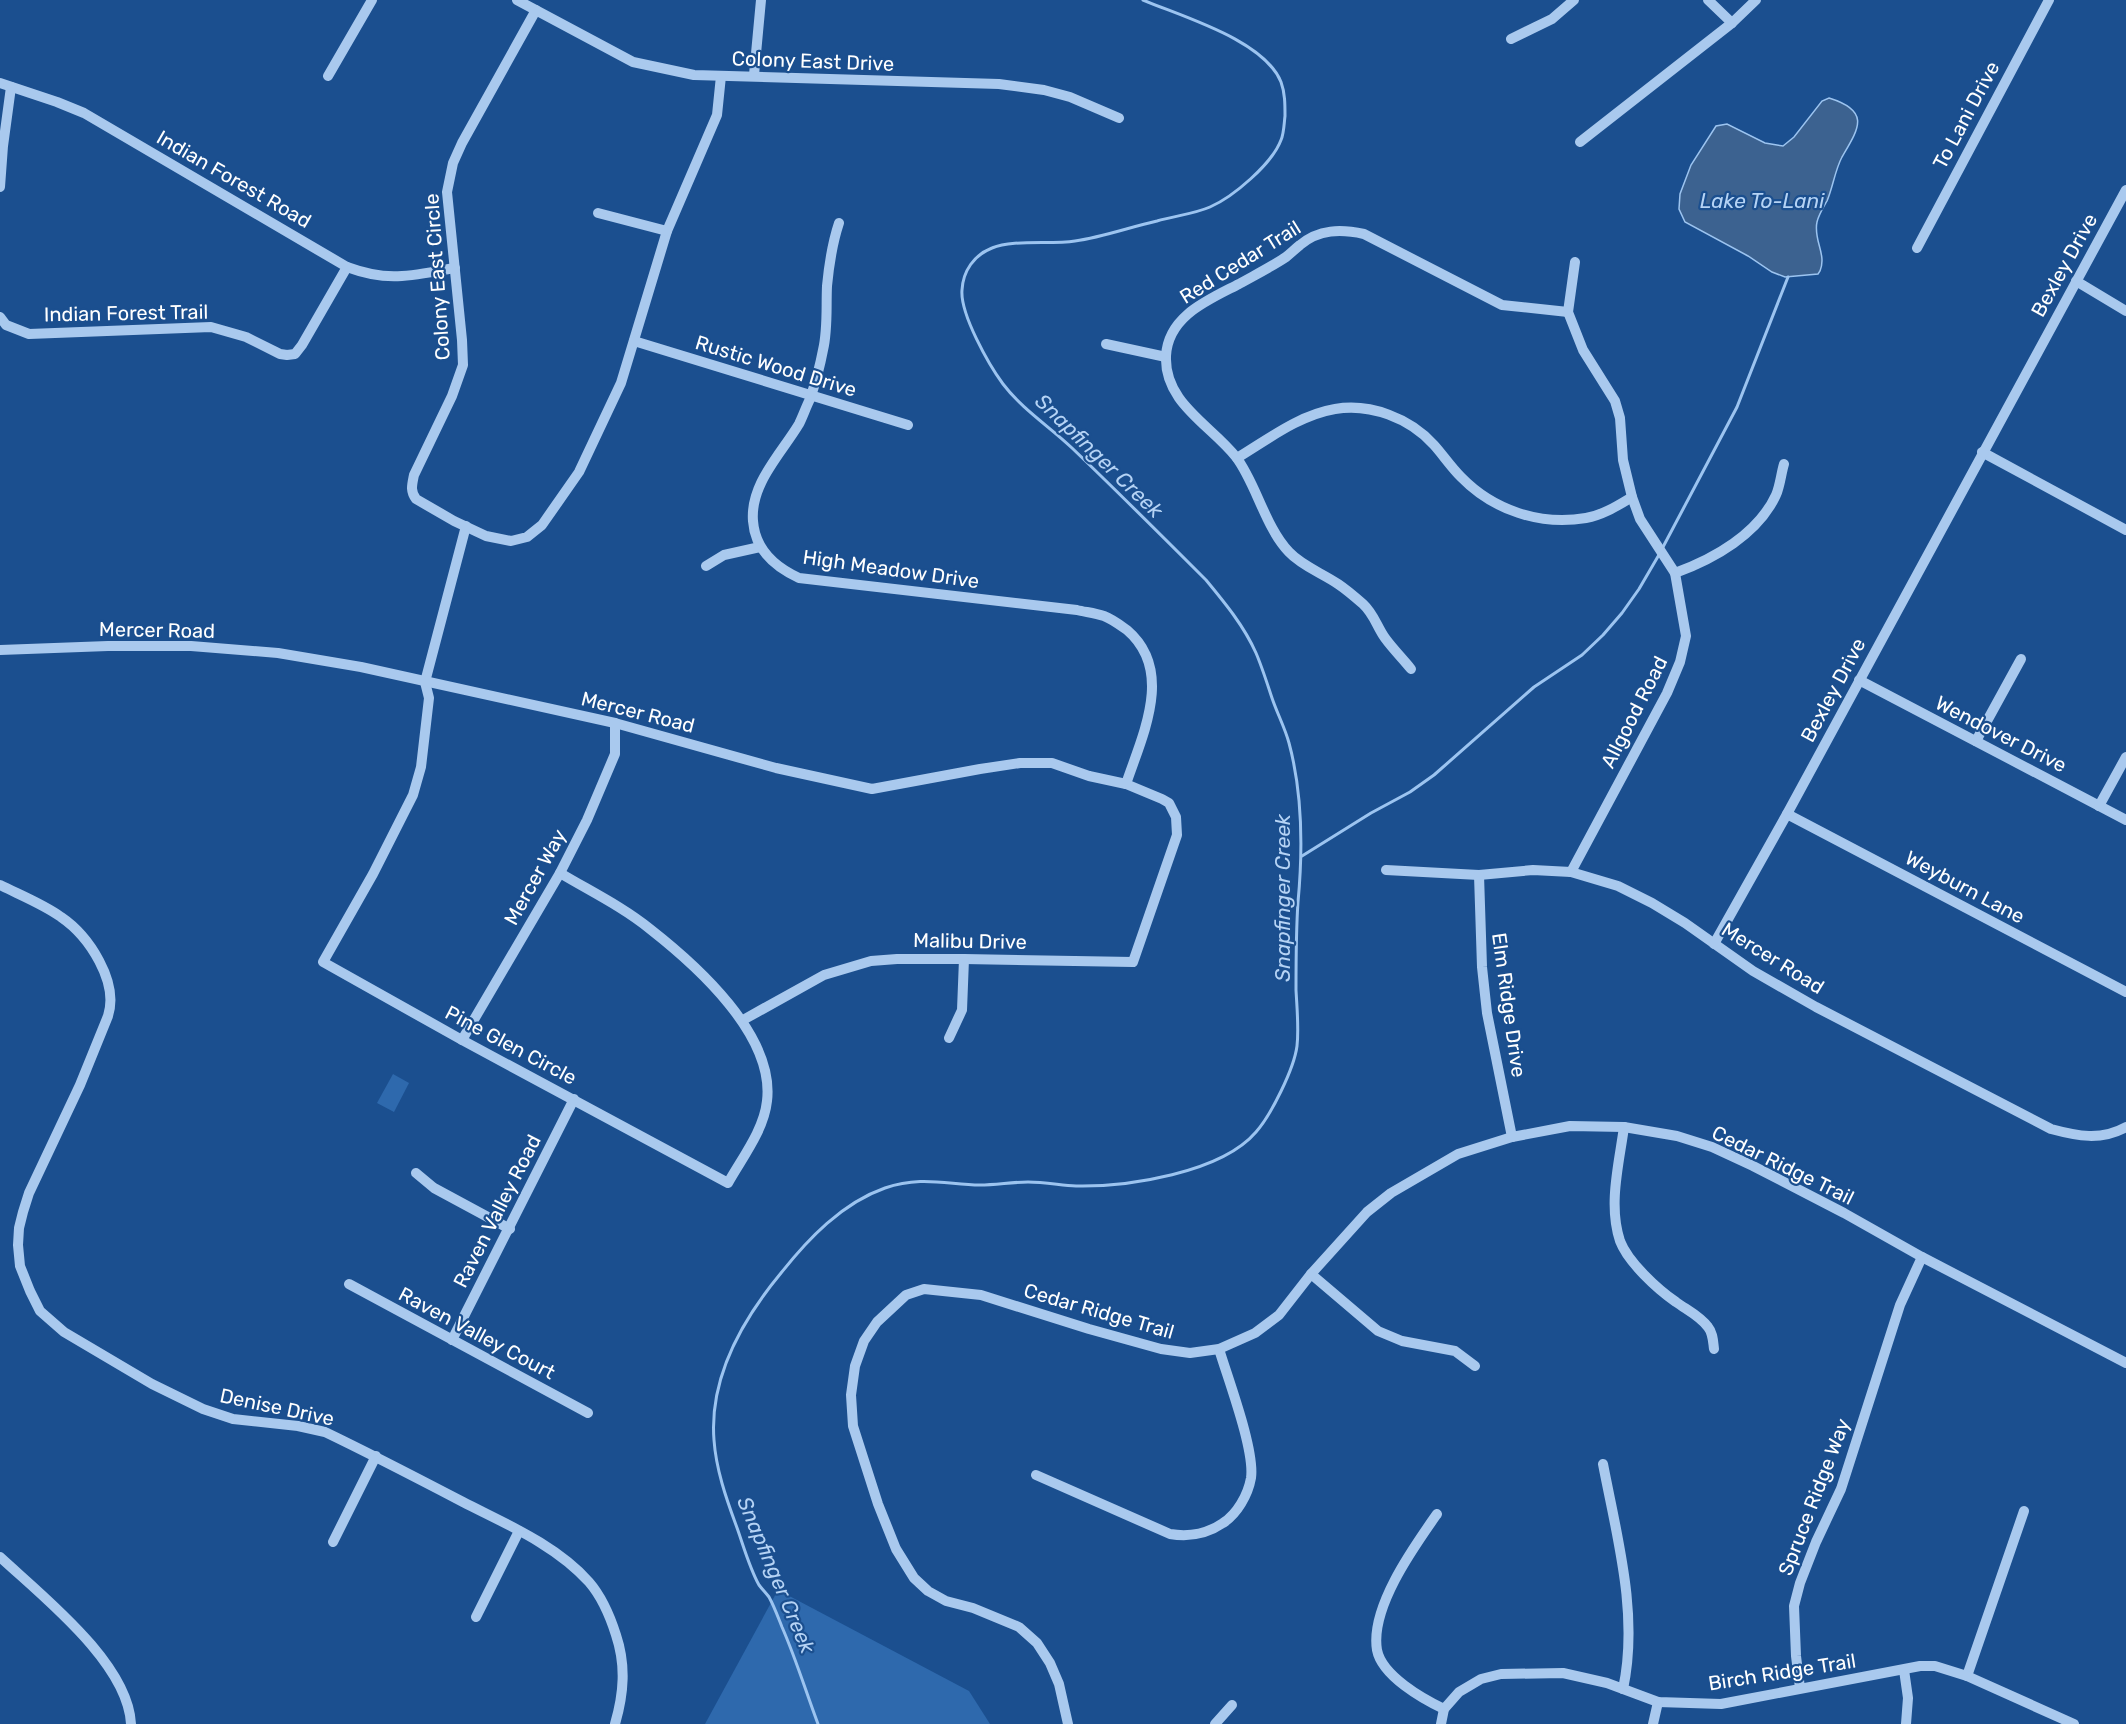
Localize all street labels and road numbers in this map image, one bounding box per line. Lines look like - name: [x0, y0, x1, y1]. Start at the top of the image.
- street label: Colony East Drive: [731, 46, 895, 76]
- street label: To Lani Drive: [1928, 57, 2004, 173]
- street label: Indian Forest Road: [153, 125, 315, 233]
- street label: Colony East Circle: [419, 193, 455, 361]
- street label: Bexley Drive: [2026, 209, 2102, 321]
- street label: Red Cedar Trail: [1175, 215, 1305, 309]
- street label: Indian Forest Trail: [44, 300, 208, 326]
- street label: Rustic Wood Drive: [693, 330, 859, 402]
- street label: High Meadow Drive: [801, 545, 981, 593]
- street label: Mercer Road: [99, 617, 215, 643]
- street label: Bexley Drive: [1796, 634, 1870, 746]
- street label: Allgood Road: [1596, 652, 1672, 772]
- street label: Mercer Road: [579, 686, 697, 738]
- street label: Wendover Drive: [1931, 691, 2071, 777]
- street label: Mercer Way: [499, 825, 571, 929]
- street label: Weyburn Lane: [1901, 846, 2029, 928]
- street label: Mercer Road: [1717, 917, 1829, 999]
- street label: Malibu Drive: [913, 928, 1027, 954]
- street label: Elm Ridge Drive: [1487, 931, 1531, 1079]
- street label: Pine Glen Circle: [441, 1000, 581, 1090]
- street label: Cedar Ridge Trail: [1708, 1120, 1858, 1210]
- street label: Raven Valley Road: [448, 1130, 546, 1292]
- street label: Cedar Ridge Trail: [1021, 1278, 1177, 1344]
- street label: Raven Valley Court: [395, 1282, 559, 1384]
- street label: Denise Drive: [218, 1383, 336, 1431]
- street label: Spruce Ridge Way: [1773, 1415, 1855, 1579]
- street label: Birch Ridge Trail: [1706, 1648, 1858, 1696]

